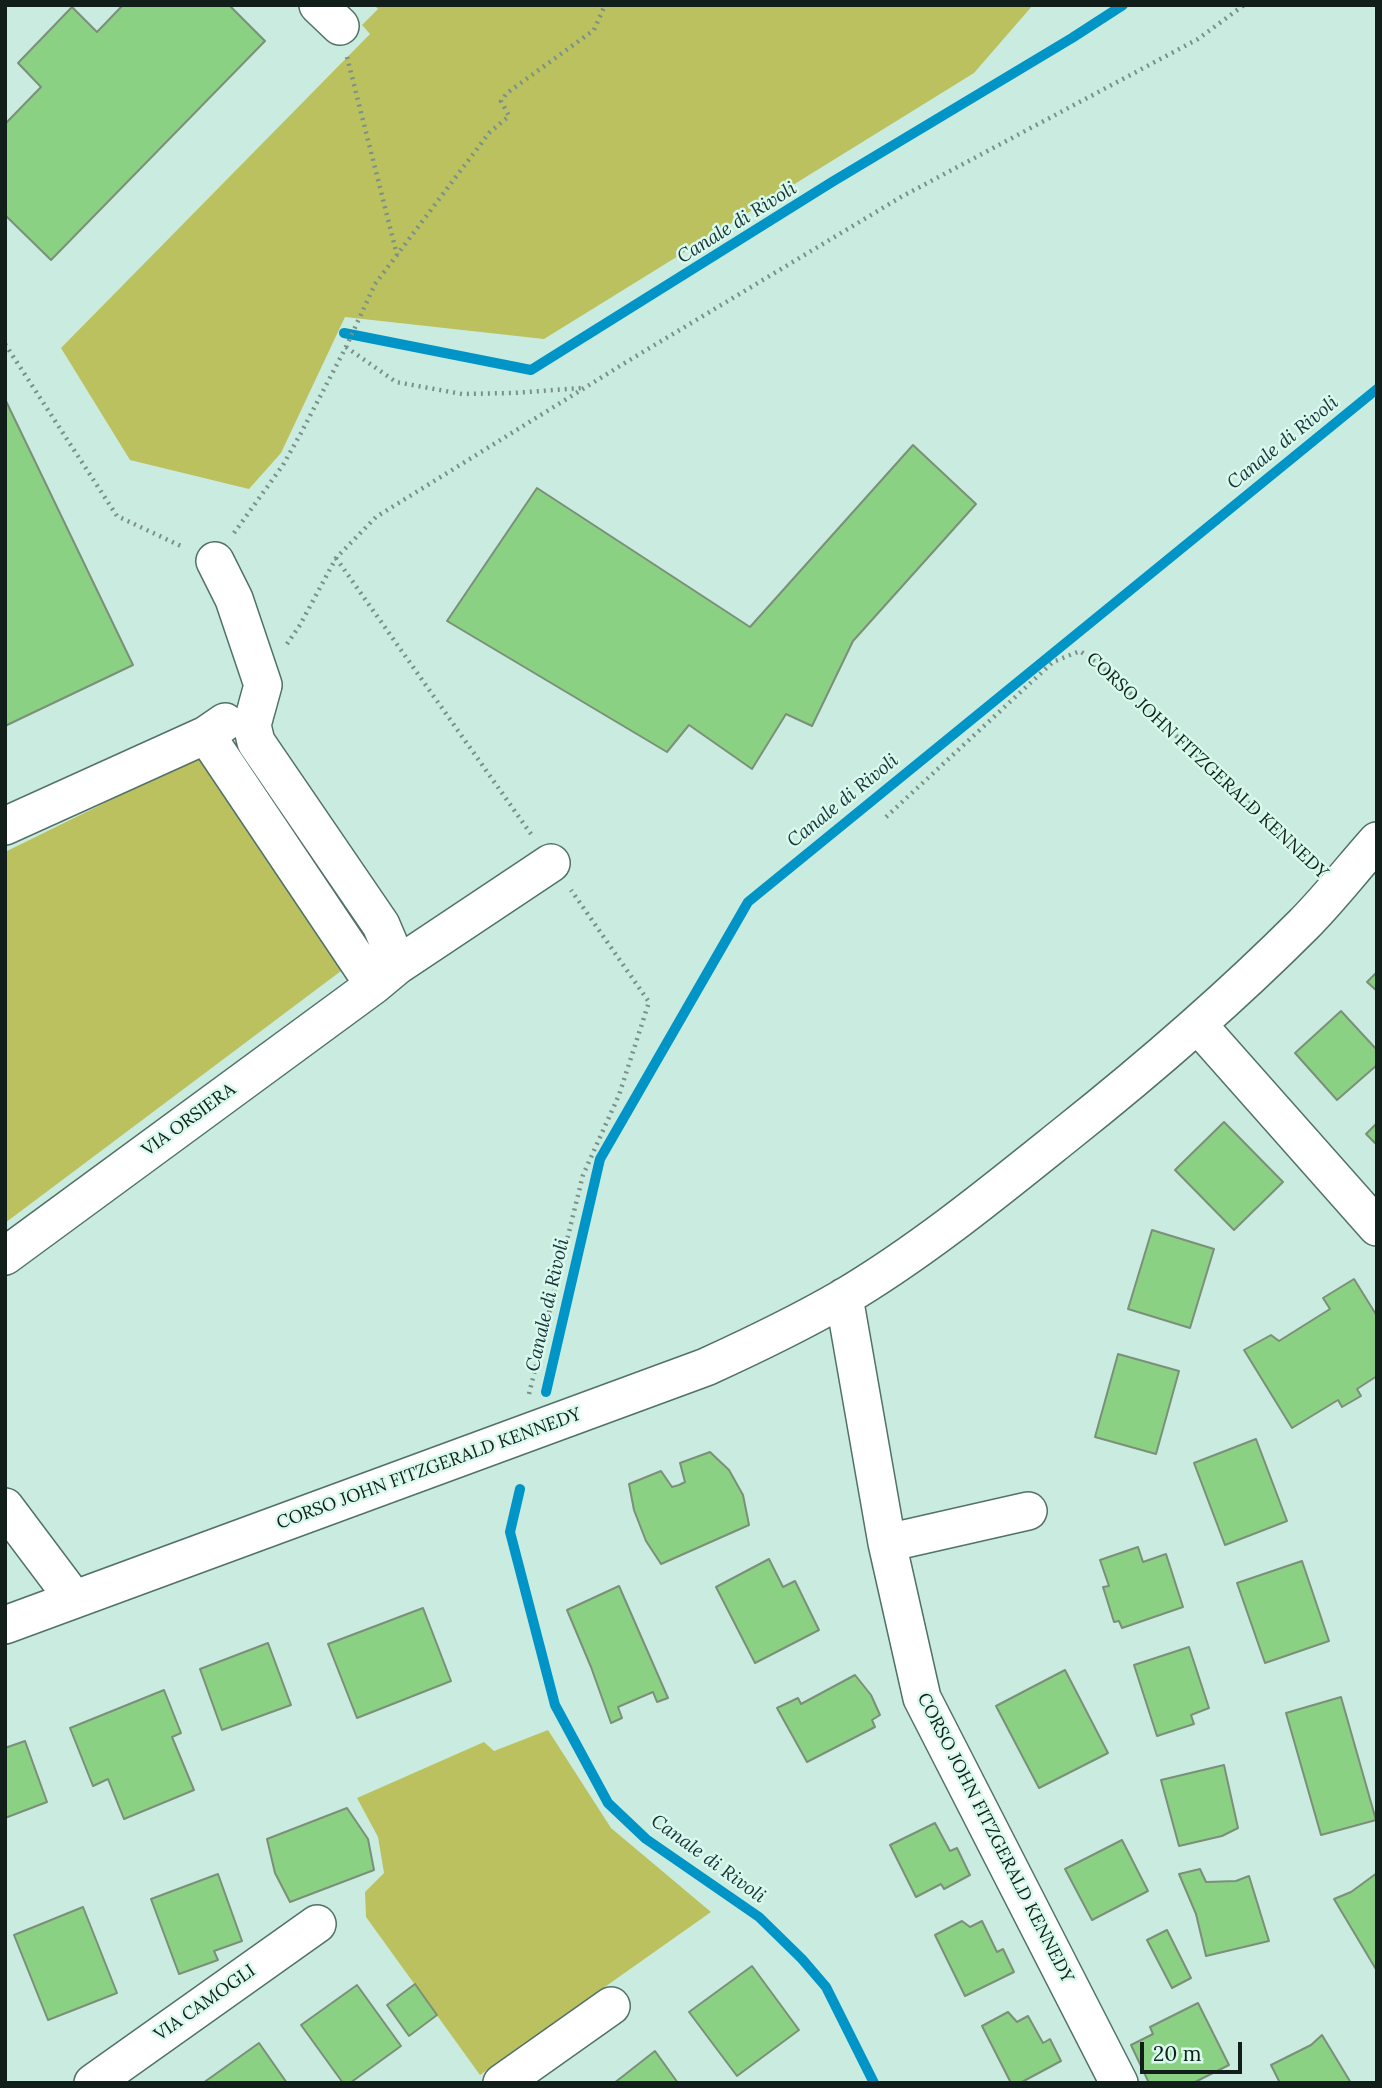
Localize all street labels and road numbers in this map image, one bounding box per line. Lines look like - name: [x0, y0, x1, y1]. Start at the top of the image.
- street label: CORSO JOHN FITZGERALD KENNEDY: [1082, 648, 1332, 884]
- street label: VIA ORSIERA: [138, 1079, 240, 1161]
- street label: CORSO JOHN FITZGERALD KENNEDY: [274, 1404, 584, 1534]
- street label: CORSO JOHN FITZGERALD KENNEDY: [912, 1689, 1078, 1987]
- street label: VIA CAMOGLI: [150, 1960, 260, 2046]

